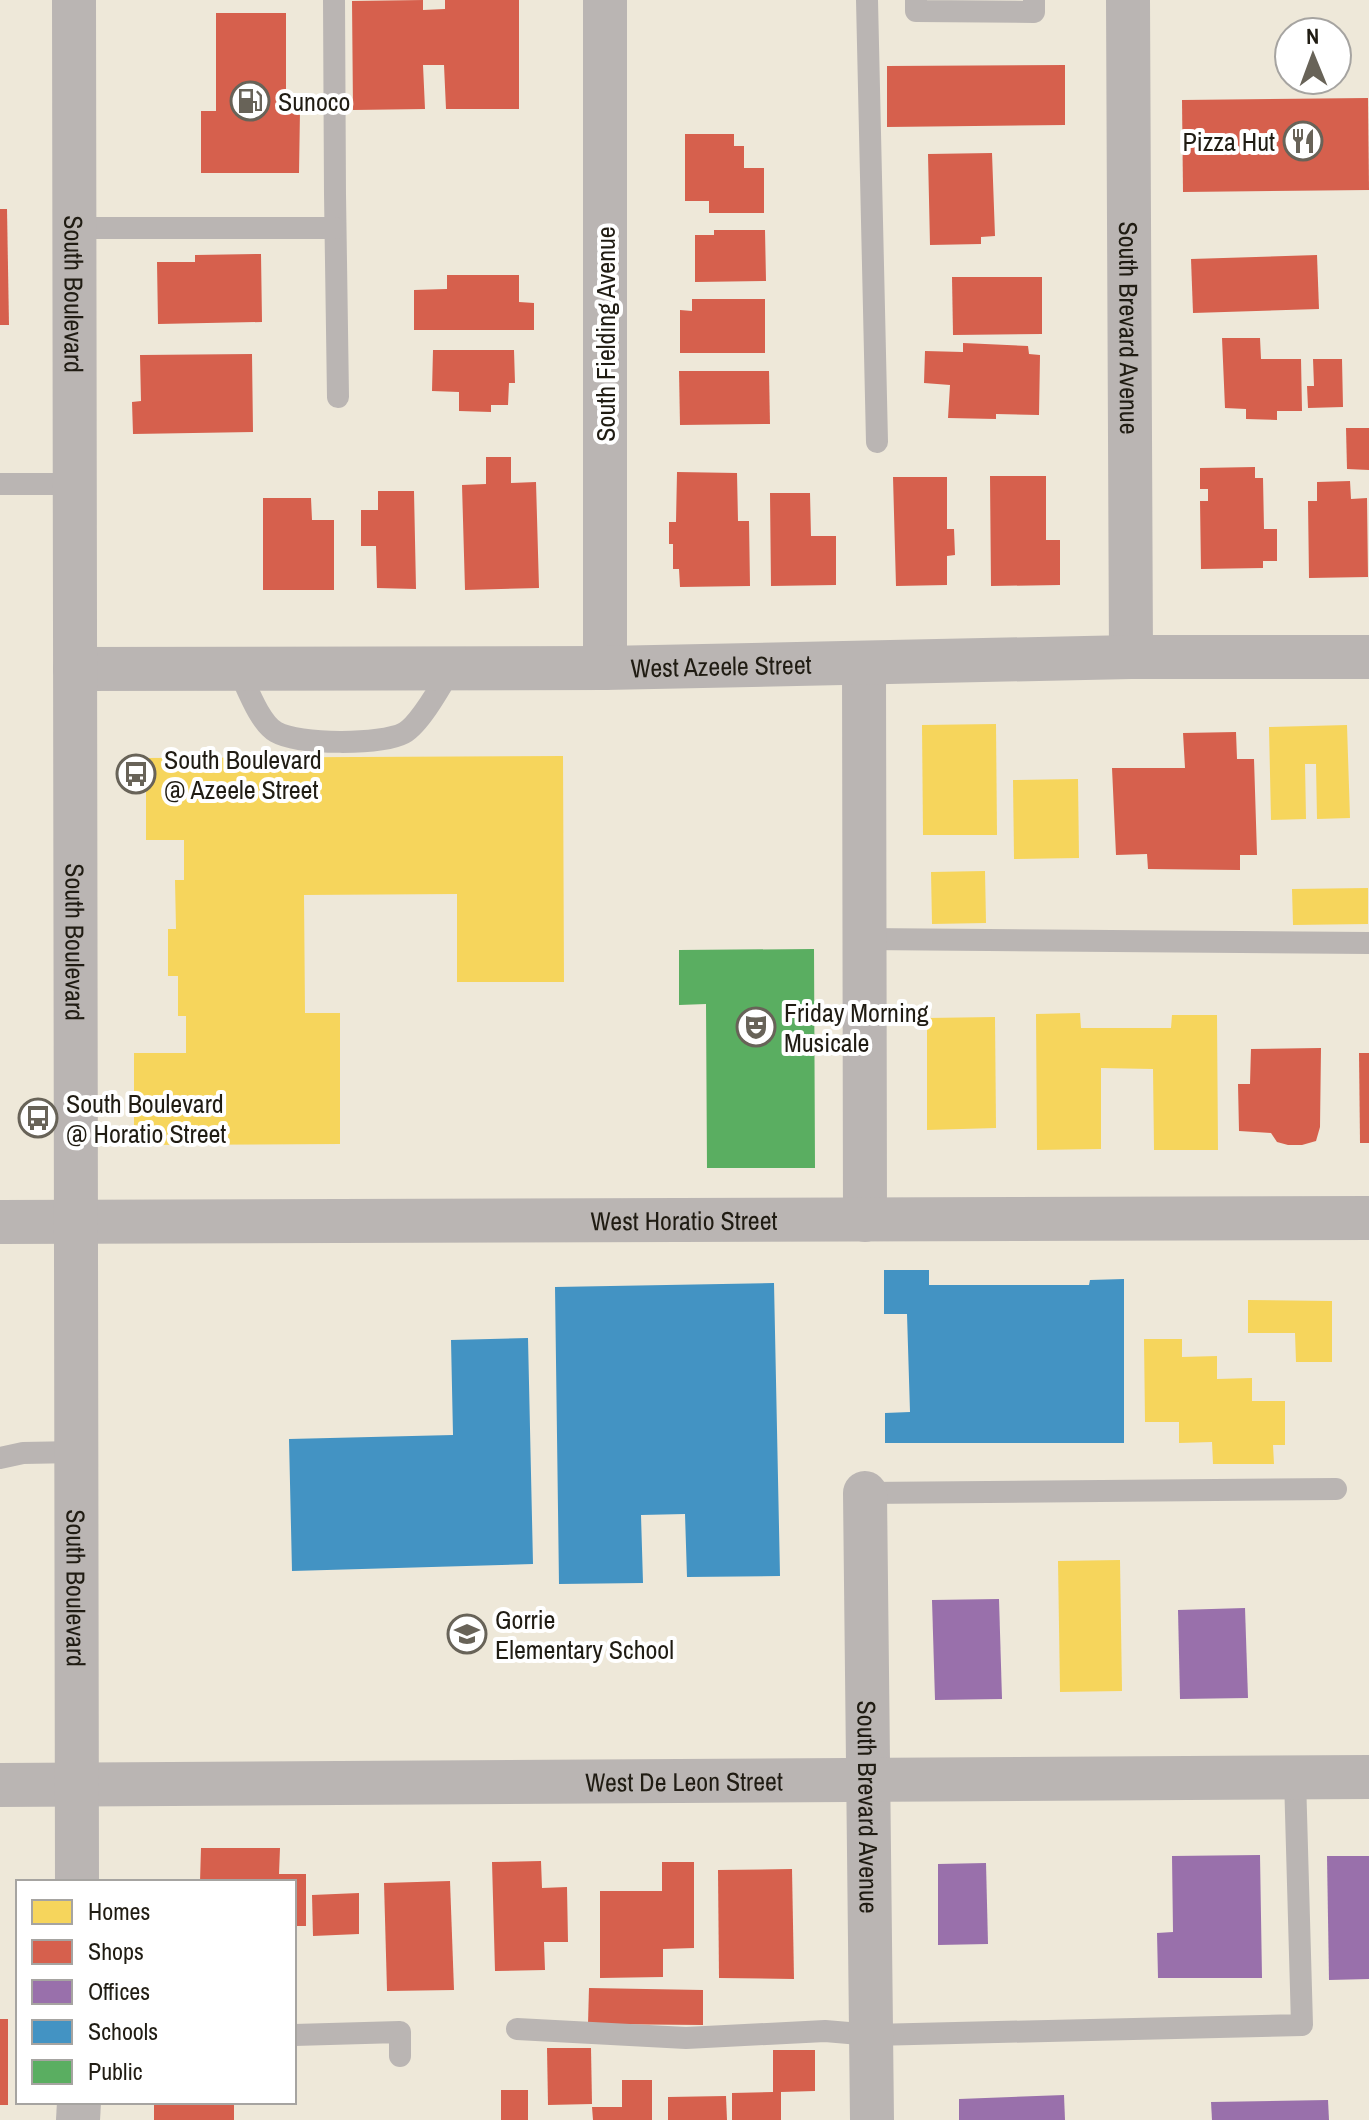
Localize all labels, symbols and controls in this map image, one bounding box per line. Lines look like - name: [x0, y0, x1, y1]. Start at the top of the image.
- north arrow: [1273, 16, 1353, 96]
- text: N: [1306, 21, 1319, 51]
- fuel station icon: Sunoco: [229, 80, 271, 122]
- place label: Sunoco: [278, 84, 350, 119]
- restaurant icon: Pizza Hut: [1282, 120, 1324, 162]
- place label: Pizza Hut: [1183, 124, 1275, 159]
- street label: South Boulevard: [57, 215, 92, 373]
- street label: South Brevard Avenue: [1112, 221, 1147, 435]
- street label: South Fielding Avenue: [588, 226, 623, 442]
- street label: West Azeele Street: [630, 646, 812, 685]
- place label: South Boulevard @ Azeele Street: [164, 742, 322, 807]
- bus stop icon: South Boulevard @ Azeele Street: [115, 753, 157, 795]
- street label: South Boulevard: [58, 863, 93, 1021]
- place label: Friday Morning Musicale: [784, 995, 929, 1060]
- theatre icon: Friday Morning Musicale: [735, 1006, 777, 1048]
- place label: South Boulevard @ Horatio Street: [66, 1086, 226, 1151]
- bus stop icon: South Boulevard @ Horatio Street: [17, 1097, 59, 1139]
- street label: West Horatio Street: [590, 1202, 778, 1238]
- street label: South Boulevard: [59, 1509, 94, 1667]
- place label: Gorrie Elementary School: [495, 1602, 674, 1667]
- school or university icon: Gorrie Elementary School: [446, 1613, 488, 1655]
- street label: South Brevard Avenue: [850, 1700, 887, 1914]
- street label: West De Leon Street: [585, 1763, 783, 1799]
- legend: [16, 1880, 296, 2104]
- text: Homes: [88, 1895, 150, 1927]
- text: Shops: [88, 1935, 144, 1967]
- text: Offices: [88, 1975, 150, 2007]
- text: Schools: [88, 2015, 158, 2047]
- text: Public: [88, 2055, 143, 2087]

